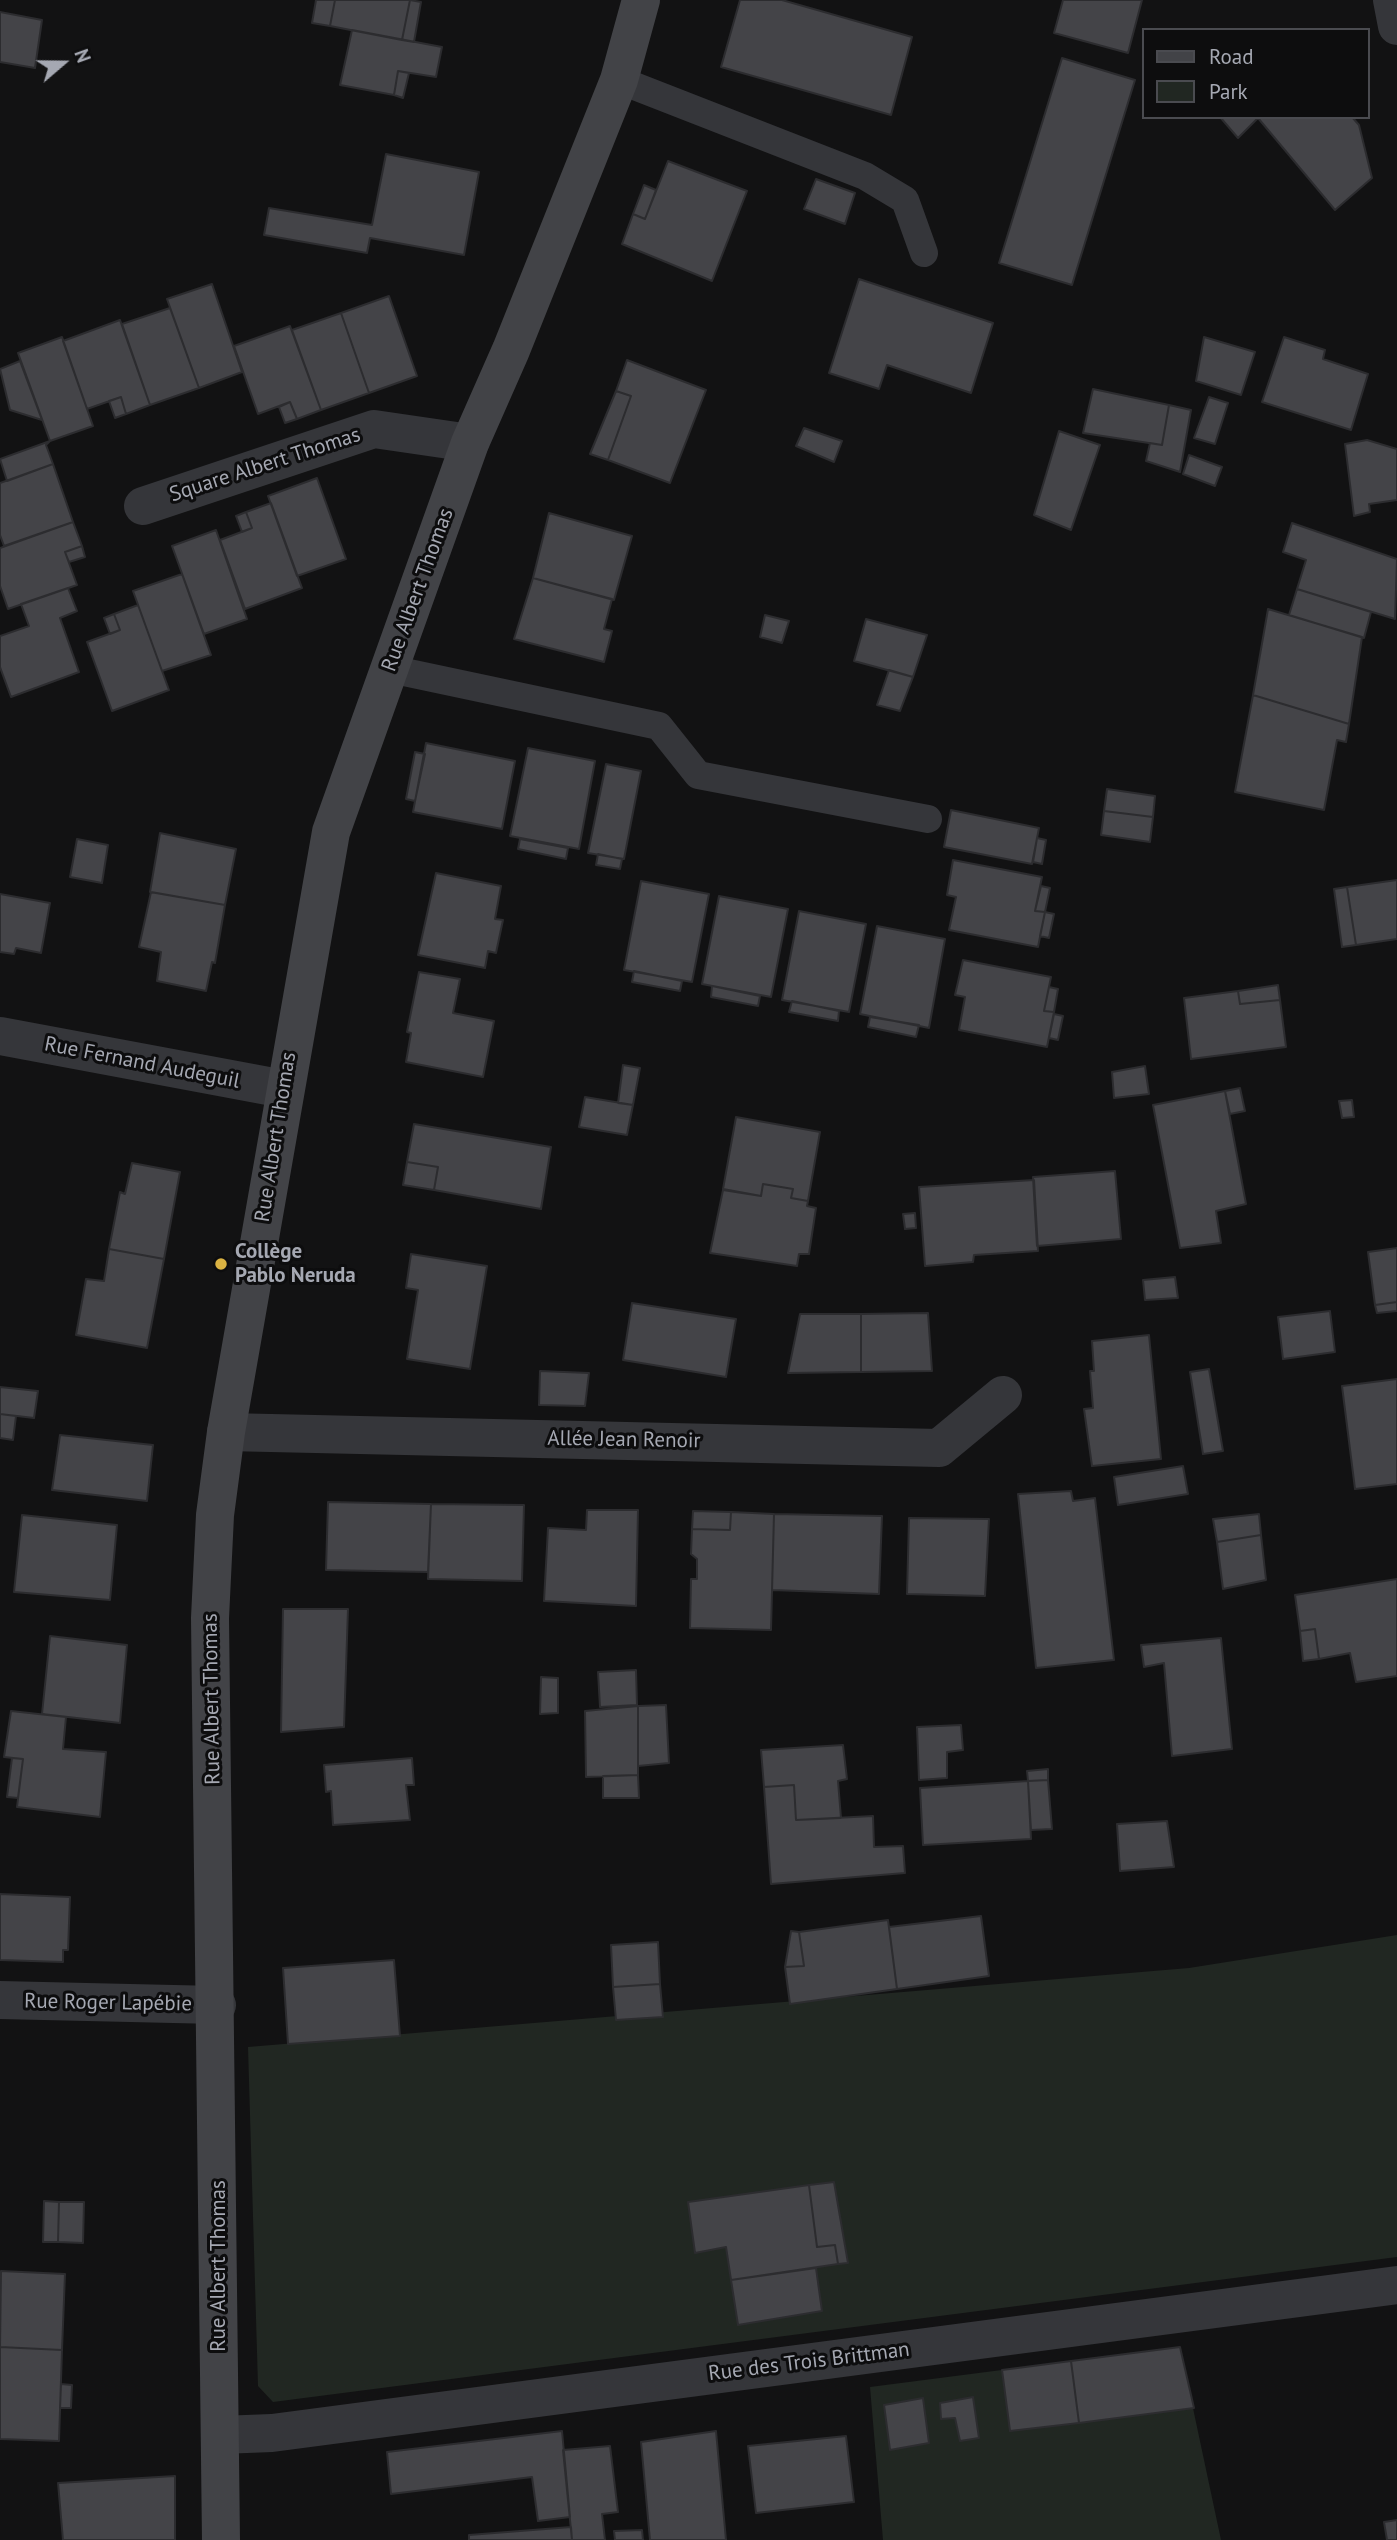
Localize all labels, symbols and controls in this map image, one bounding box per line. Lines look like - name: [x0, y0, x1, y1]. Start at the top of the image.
- north arrow: [28, 28, 98, 98]
- legend: [1142, 28, 1369, 119]
- text: Road: [1209, 43, 1253, 70]
- text: N: [69, 46, 96, 66]
- text: Park: [1209, 78, 1248, 105]
- street label: Square Albert Thomas: [166, 422, 364, 508]
- street label: Rue Albert Thomas: [377, 505, 459, 675]
- street label: Rue Fernand Audeguil: [42, 1032, 242, 1094]
- street label: Rue Albert Thomas: [250, 1050, 302, 1224]
- place label: Collège Pablo Neruda: [235, 1239, 356, 1289]
- marker: Collège Pablo Neruda: [213, 1256, 229, 1272]
- street label: Allée Jean Renoir: [547, 1426, 701, 1454]
- street label: Rue Albert Thomas: [198, 1613, 226, 1785]
- street label: Rue Roger Lapébie: [24, 1989, 192, 2017]
- street label: Rue Albert Thomas: [206, 2180, 232, 2352]
- street label: Rue des Trois Brittman: [707, 2337, 911, 2387]

